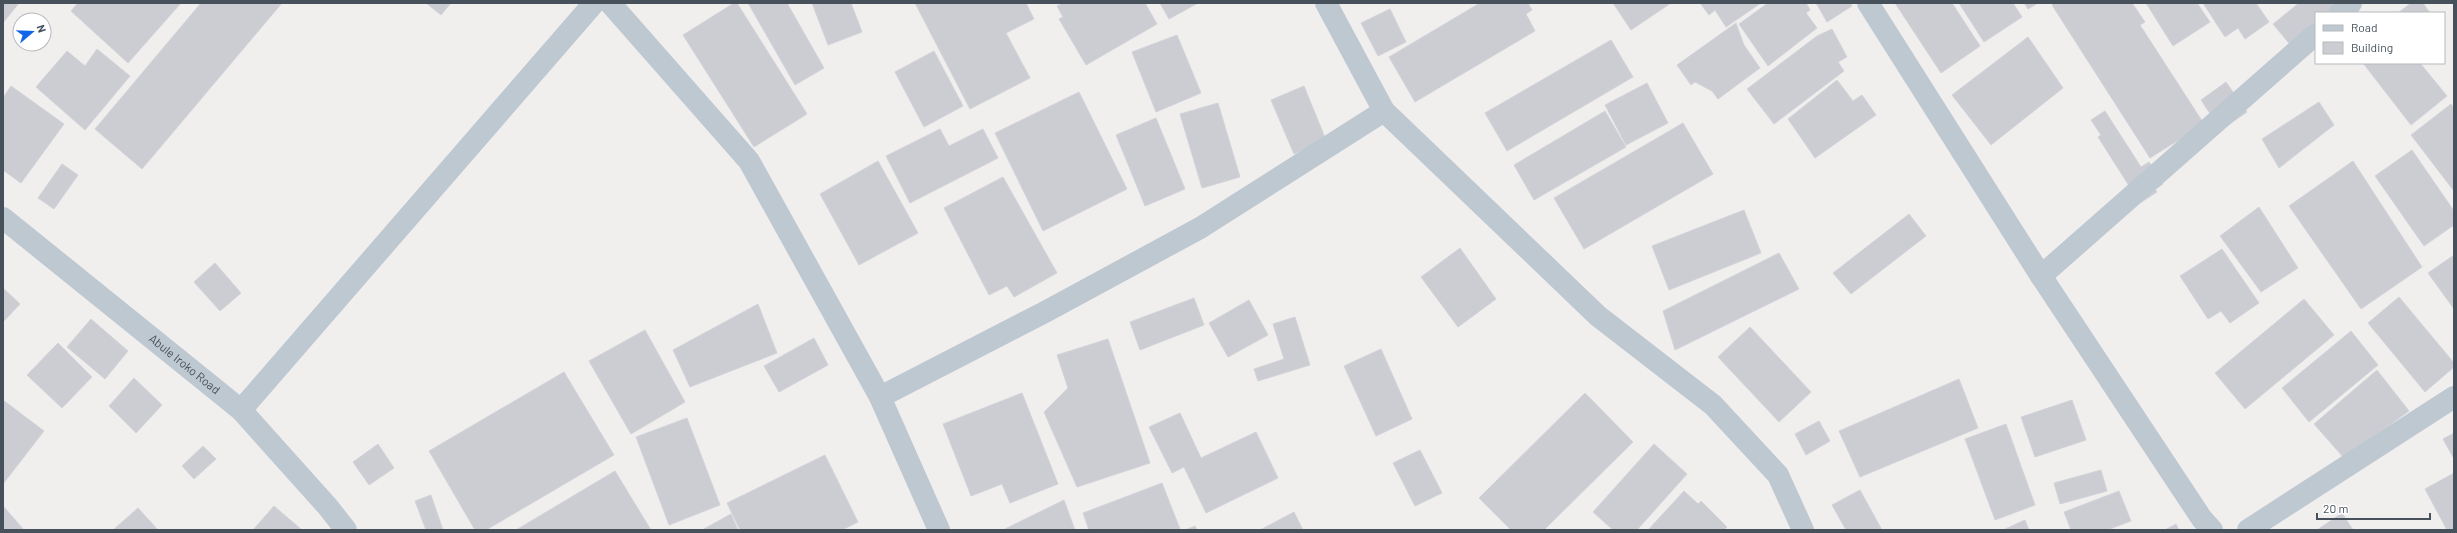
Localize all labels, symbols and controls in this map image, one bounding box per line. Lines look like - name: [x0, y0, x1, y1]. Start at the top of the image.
- north arrow: [12, 12, 52, 52]
- legend: [2315, 12, 2445, 64]
- text: Road: [2351, 20, 2378, 34]
- text: N: [35, 23, 49, 34]
- text: Building: [2351, 40, 2393, 54]
- street label: Abule Iroko Road: [147, 331, 223, 396]
- scale bar: [2317, 495, 2430, 521]
- text: 20 m: [2323, 501, 2349, 515]

